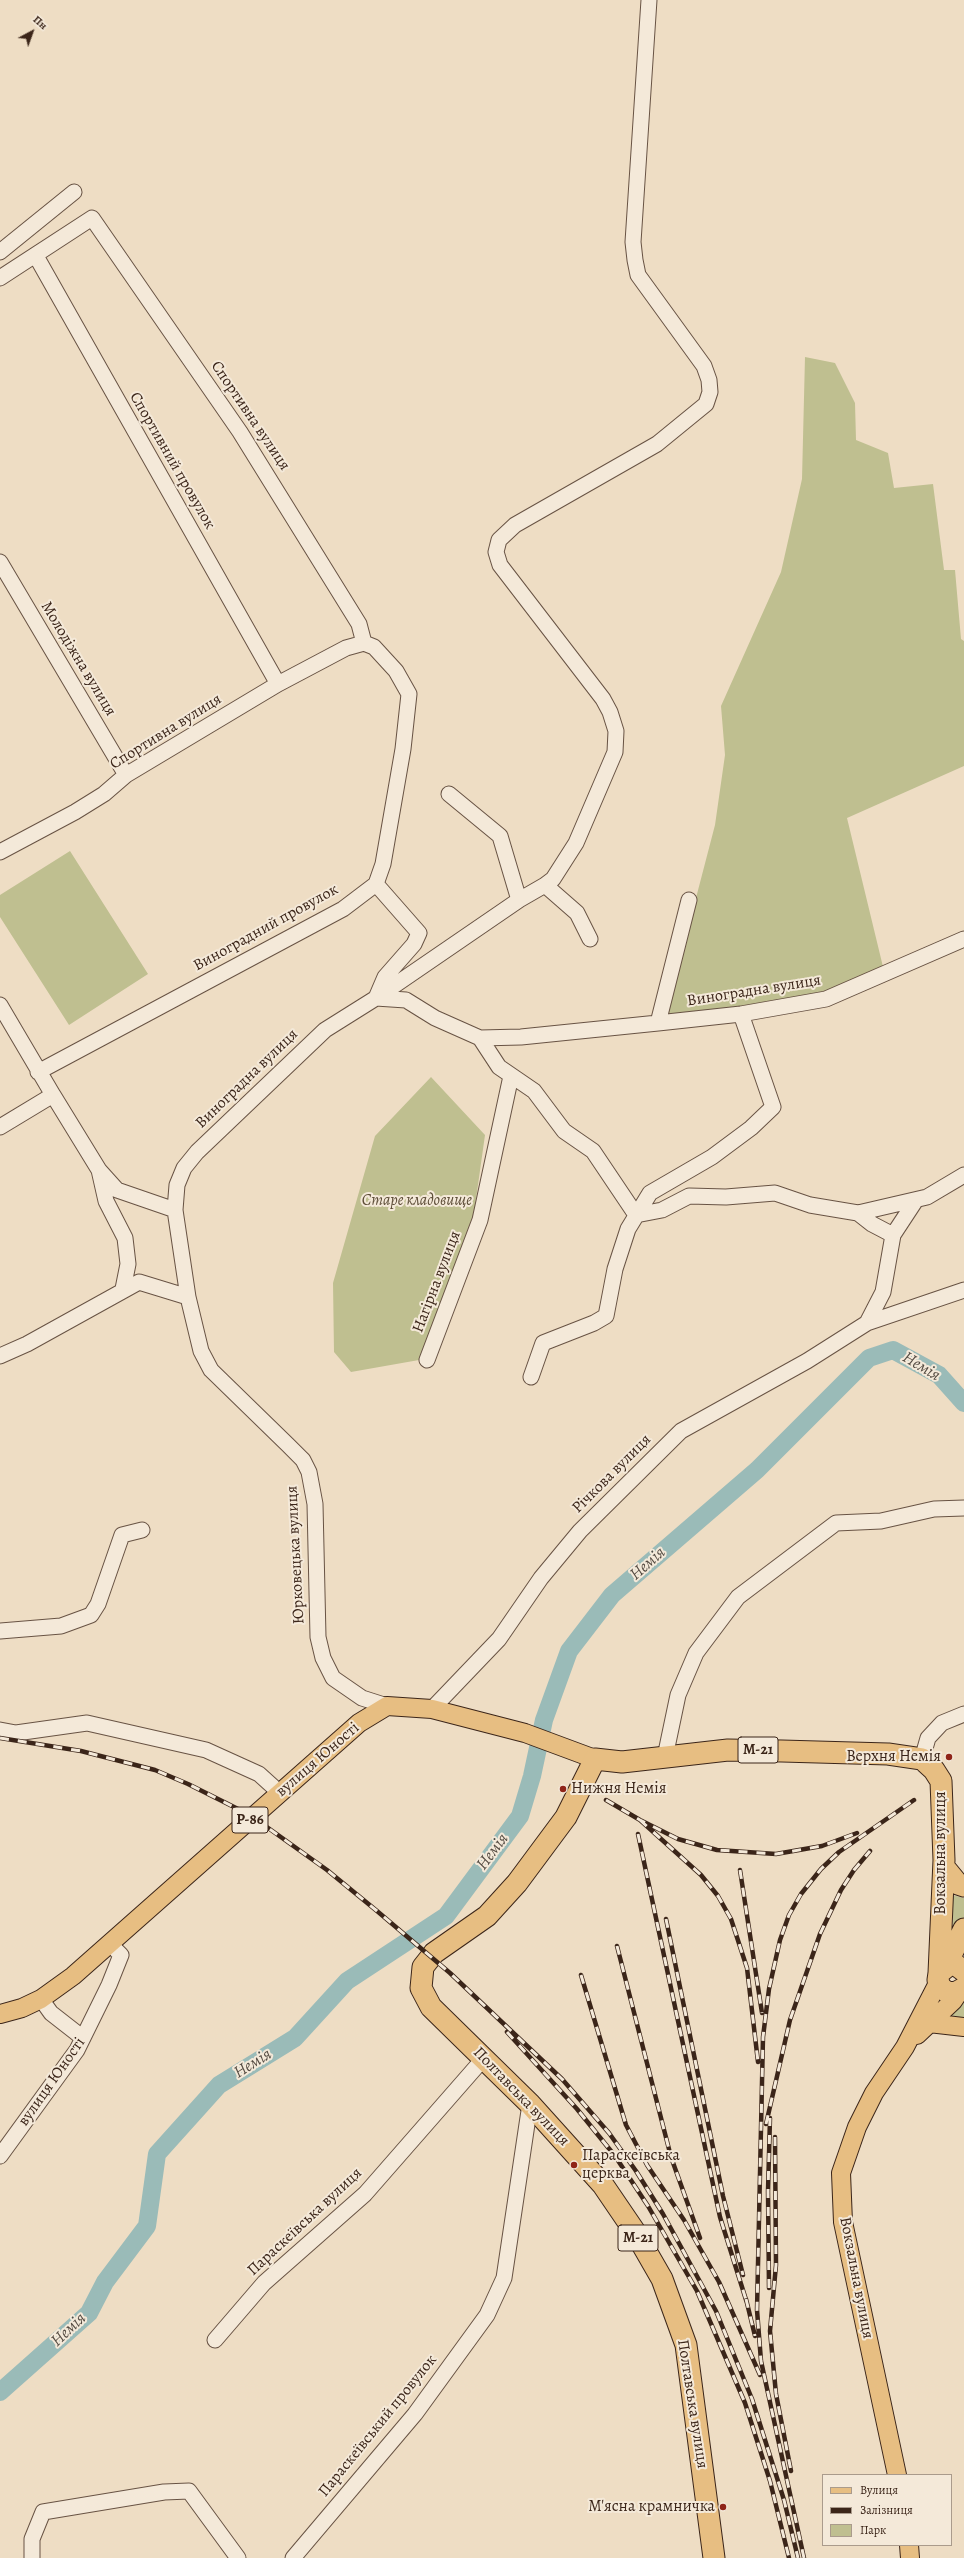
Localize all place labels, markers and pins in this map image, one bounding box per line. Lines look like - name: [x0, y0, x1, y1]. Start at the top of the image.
- place label: Верхня Немія: [846, 1747, 941, 1767]
- marker: Верхня Немія: [944, 1752, 954, 1762]
- place label: Нижня Немія: [571, 1779, 667, 1799]
- marker: Нижня Немія: [558, 1784, 568, 1794]
- place label: Параскеївська церква: [582, 2146, 680, 2184]
- marker: Параскеївська церква: [569, 2160, 579, 2170]
- place label: М'ясна крамничка: [588, 2497, 715, 2517]
- marker: М'ясна крамничка: [718, 2502, 728, 2512]

